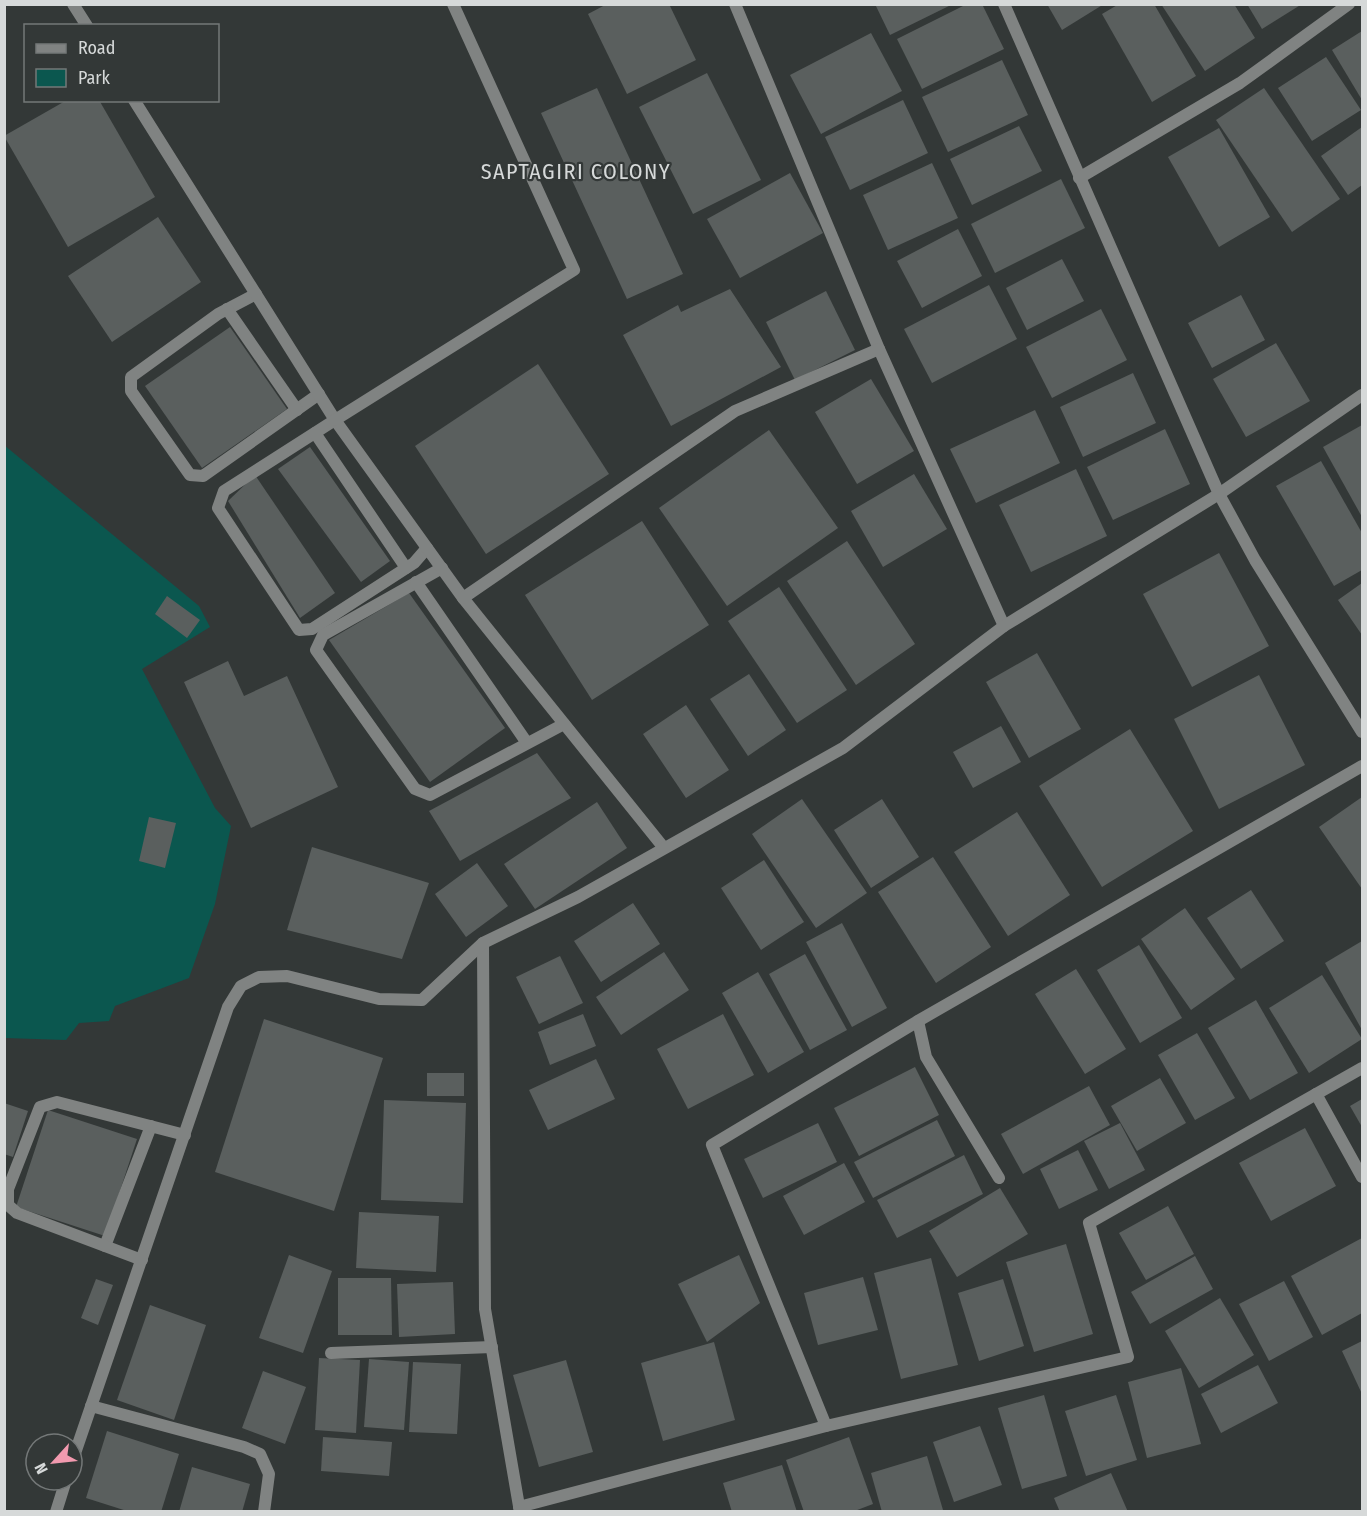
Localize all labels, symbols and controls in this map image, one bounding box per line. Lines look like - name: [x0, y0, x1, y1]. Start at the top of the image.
- legend: [24, 24, 219, 102]
- text: Road: [78, 37, 115, 59]
- text: Park: [78, 67, 111, 89]
- district label: SAPTAGIRI COLONY: [481, 158, 671, 185]
- north arrow: [24, 1432, 84, 1492]
- text: N: [30, 1460, 52, 1477]

